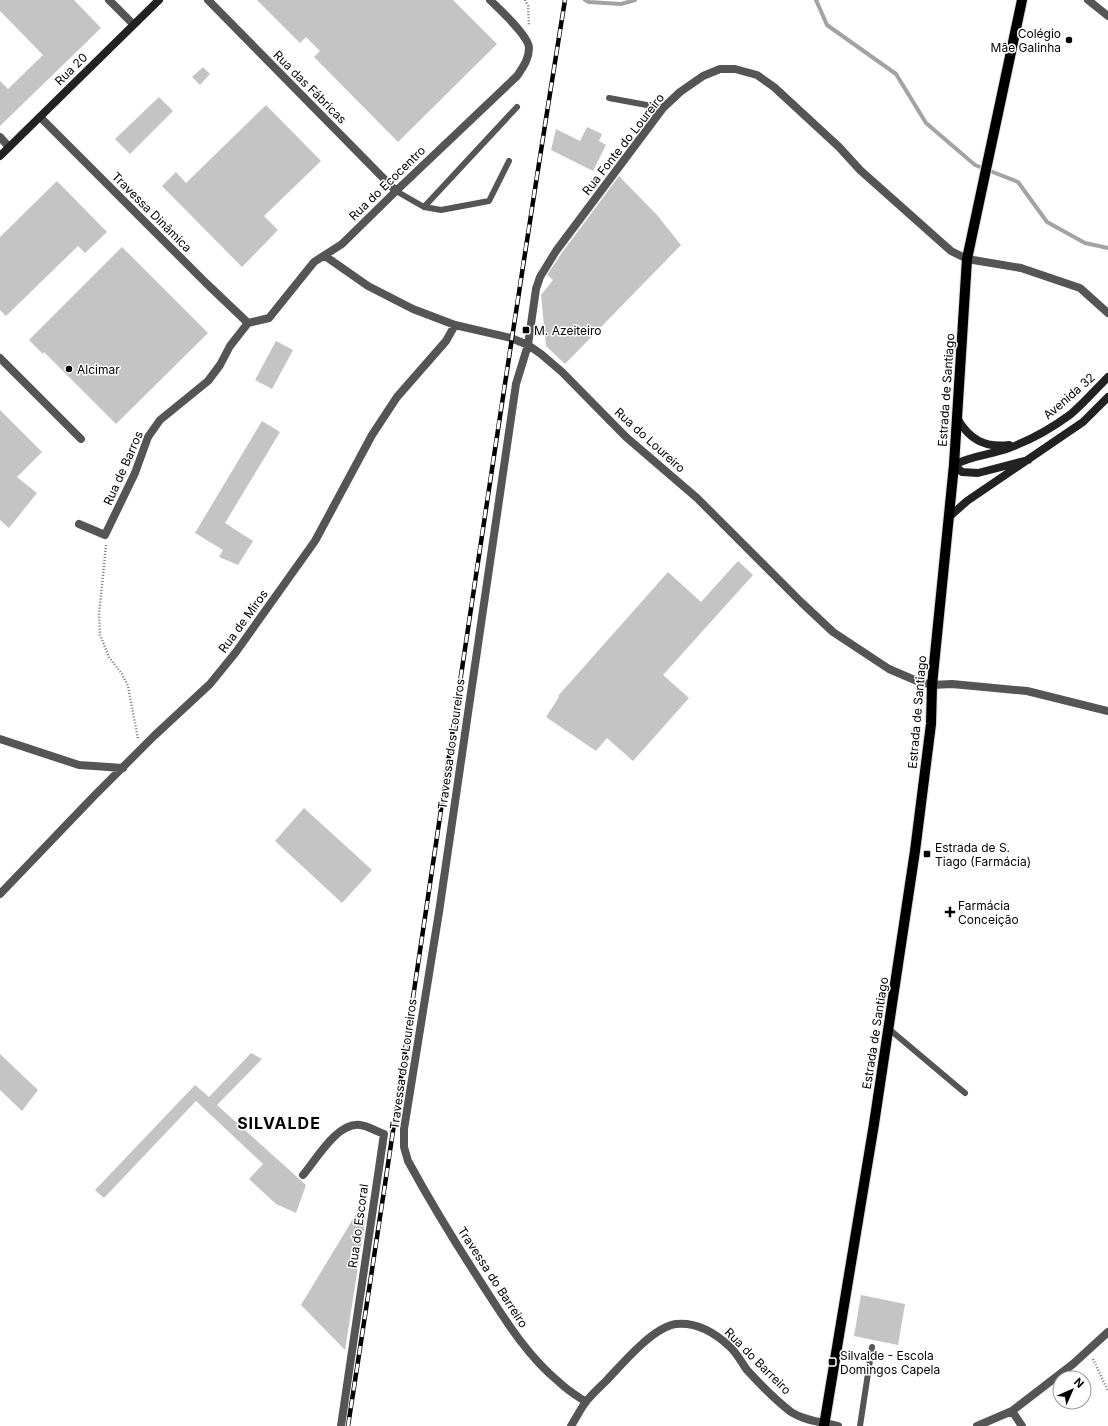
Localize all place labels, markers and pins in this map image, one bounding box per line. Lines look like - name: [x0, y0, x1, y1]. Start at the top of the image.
- place label: Colégio Mãe Galinha: [991, 26, 1061, 55]
- marker: Colégio Mãe Galinha: [1064, 35, 1074, 45]
- place label: M. Azeiteiro: [534, 323, 602, 338]
- marker: M. Azeiteiro: [521, 325, 531, 335]
- place label: Alcimar: [77, 362, 120, 377]
- marker: Alcimar: [64, 364, 74, 374]
- place label: Estrada de S. Tiago (Farmácia): [935, 840, 1031, 869]
- marker: Estrada de S. Tiago (Farmácia): [922, 849, 932, 859]
- place label: Farmácia Conceição: [958, 898, 1019, 927]
- marker: Farmácia Conceição: [945, 907, 955, 917]
- place label: Silvalde - Escola Domingos Capela: [840, 1348, 940, 1377]
- marker: Silvalde - Escola Domingos Capela: [827, 1357, 837, 1367]

